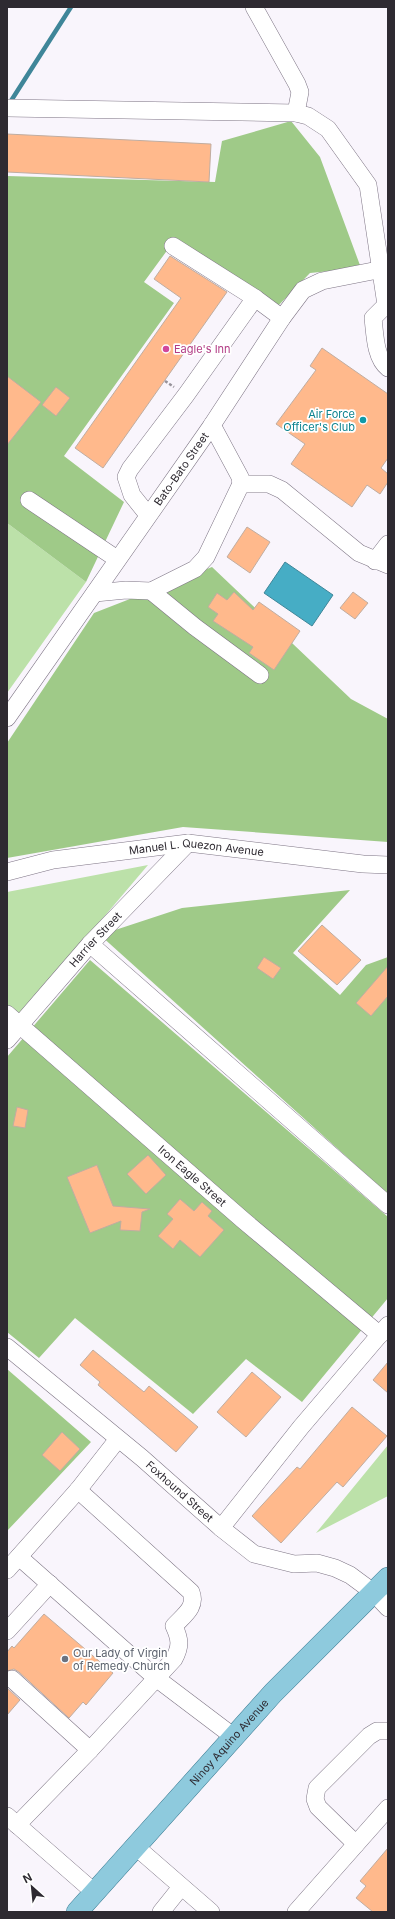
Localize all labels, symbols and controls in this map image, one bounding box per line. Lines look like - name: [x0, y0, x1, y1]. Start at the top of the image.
- place label: Eagle's Inn: [174, 342, 231, 356]
- marker: Eagle's Inn: [161, 344, 171, 354]
- place label: Air Force Officer's Club: [283, 407, 355, 434]
- marker: Air Force Officer's Club: [358, 415, 368, 425]
- street label: Bato-Bato Street: [151, 429, 212, 508]
- street label: Manuel L. Quezon Avenue: [128, 836, 265, 859]
- street label: Harrier Street: [66, 908, 125, 970]
- street label: Iron Eagle Street: [155, 1142, 230, 1210]
- street label: Foxhound Street: [143, 1458, 217, 1525]
- place label: Our Lady of Virgin of Remedy Church: [73, 1646, 170, 1673]
- marker: Our Lady of Virgin of Remedy Church: [60, 1654, 70, 1664]
- street label: Ninoy Aquino Avenue: [187, 1696, 271, 1788]
- north arrow: [12, 1867, 52, 1907]
- text: N: [21, 1870, 34, 1886]

